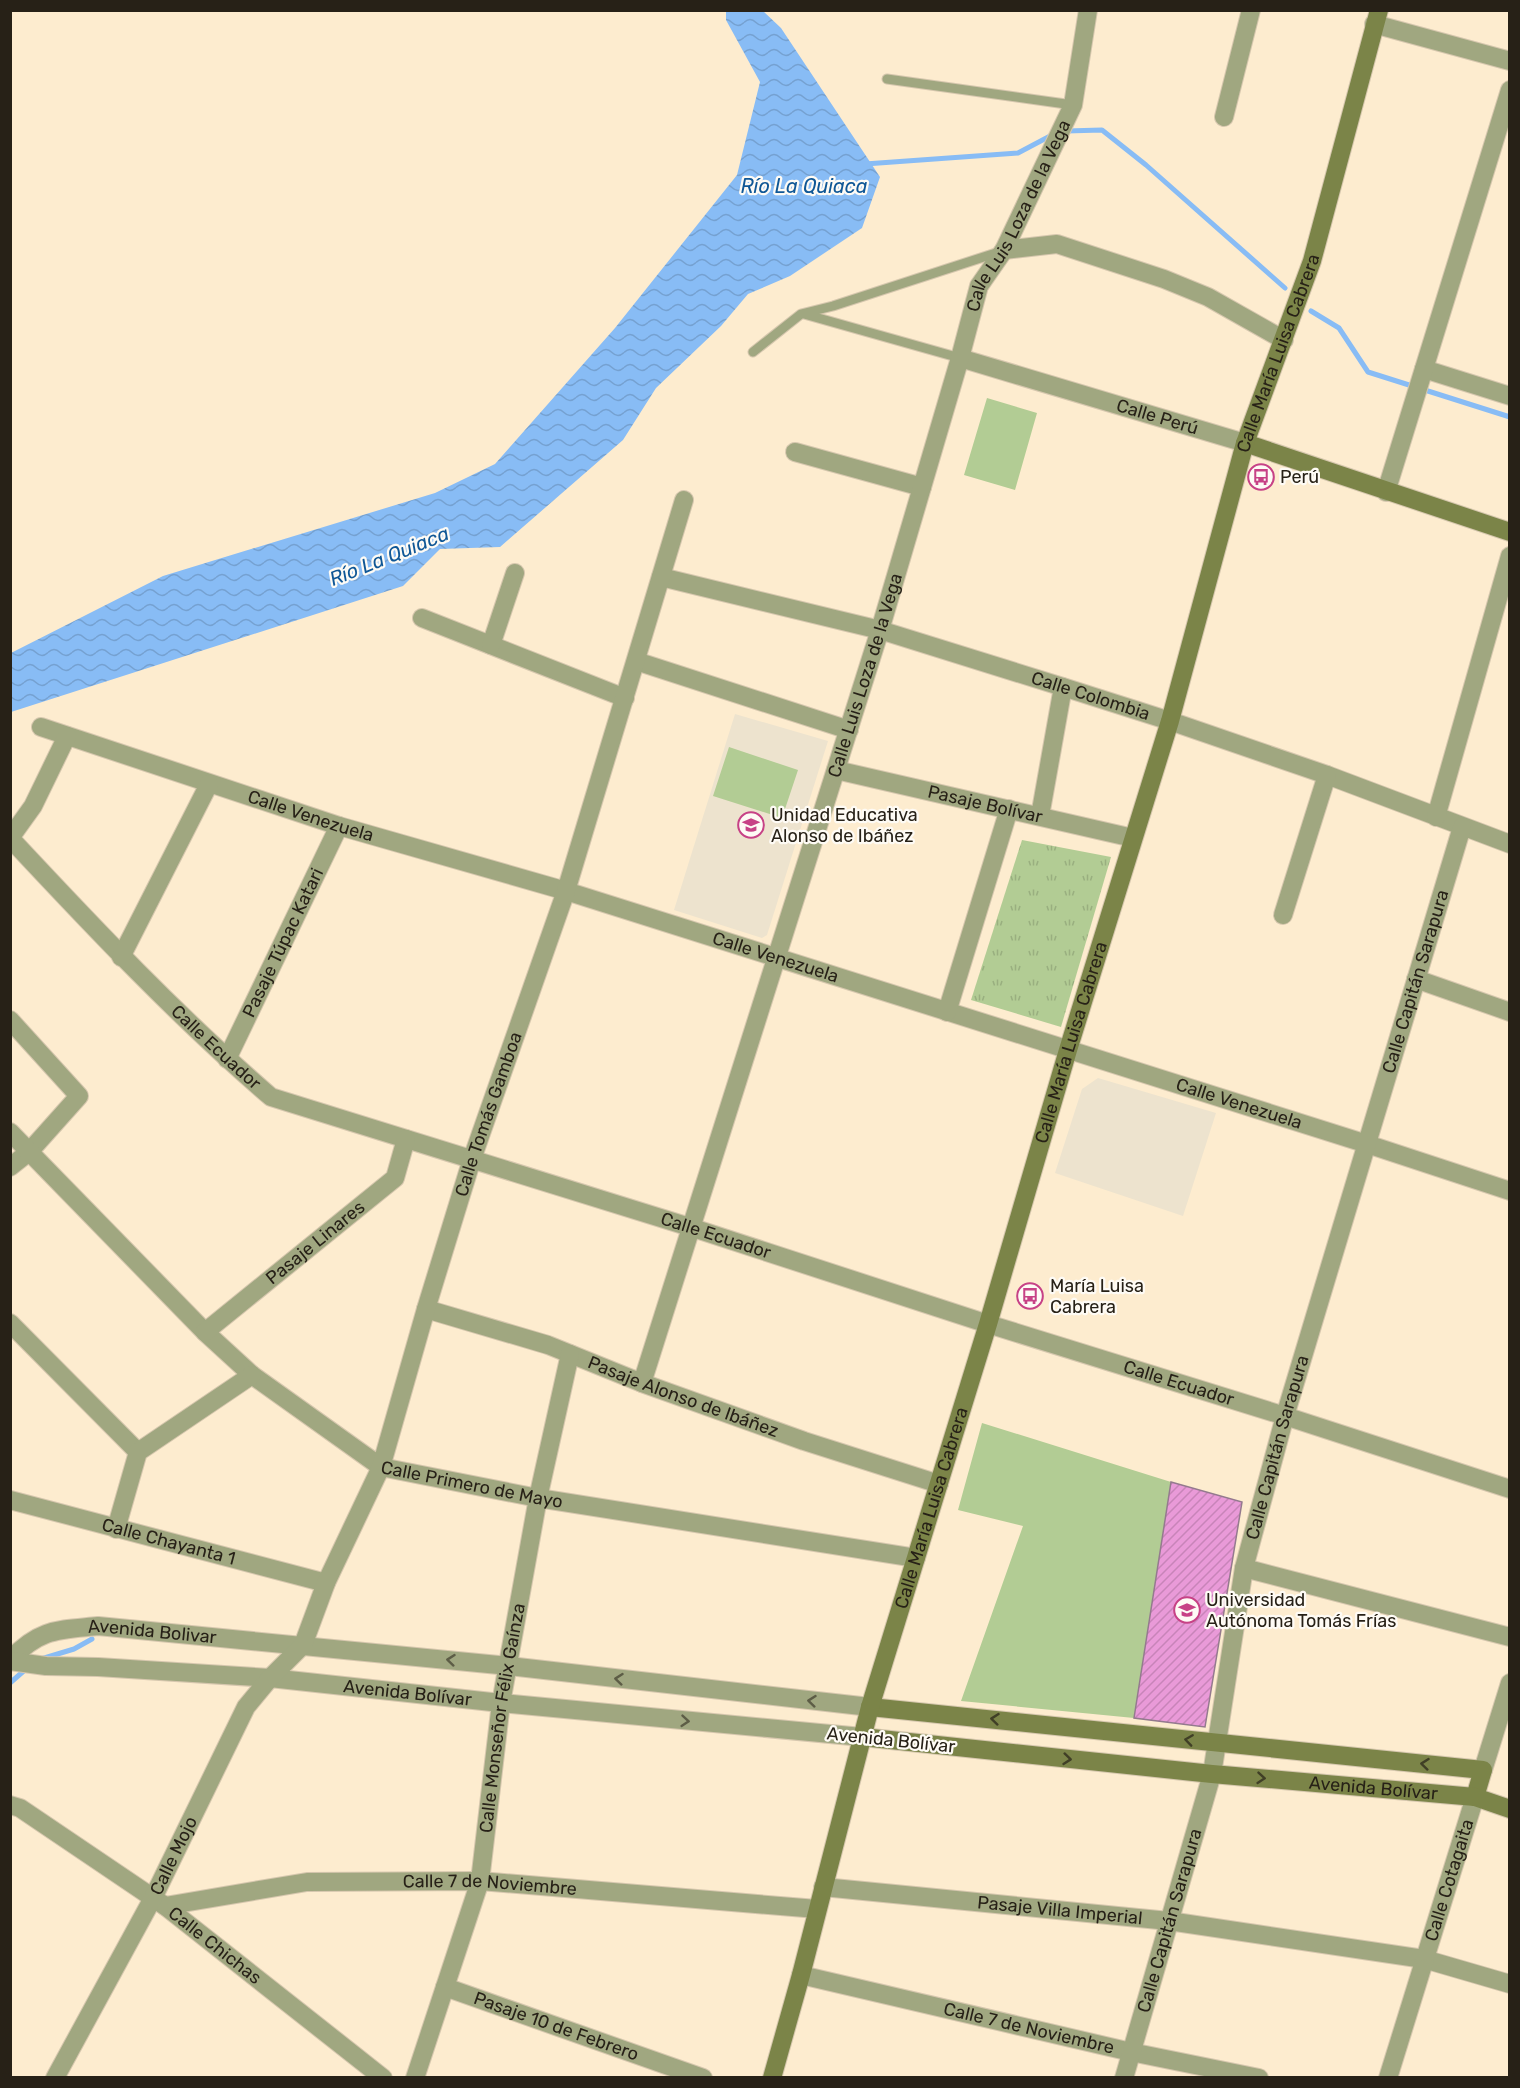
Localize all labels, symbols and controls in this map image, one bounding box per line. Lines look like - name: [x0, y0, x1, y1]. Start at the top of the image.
- street label: Calle Luis Loza de la Vega: [962, 116, 1075, 314]
- water label: Río La Quiaca: [740, 174, 868, 198]
- street label: Calle María Luisa Cabrera: [1232, 252, 1324, 455]
- street label: Calle Perú: [1114, 394, 1201, 439]
- bus stop icon: Perú: [1246, 462, 1276, 492]
- place label: Perú: [1280, 466, 1319, 488]
- water label: Río La Quiaca: [326, 521, 453, 591]
- street label: Calle Luis Loza de la Vega: [823, 571, 907, 780]
- street label: Calle Colombia: [1029, 667, 1153, 725]
- street label: Pasaje Bolívar: [926, 780, 1045, 828]
- street label: Calle Venezuela: [245, 785, 376, 846]
- place label: Unidad Educativa Alonso de Ibáñez: [771, 804, 918, 847]
- school or university icon: Unidad Educativa Alonso de Ibáñez: [736, 810, 766, 840]
- street label: Pasaje Túpac Katari: [238, 865, 328, 1021]
- street label: Calle Capitán Sarapura: [1378, 887, 1454, 1076]
- street label: Calle Venezuela: [710, 927, 841, 987]
- street label: Calle María Luisa Cabrera: [1030, 939, 1112, 1146]
- street label: Calle Ecuador: [167, 1000, 266, 1094]
- street label: Calle Tomás Gamboa: [450, 1029, 527, 1199]
- street label: Calle Venezuela: [1173, 1073, 1305, 1134]
- street label: Pasaje Linares: [261, 1196, 369, 1289]
- street label: Calle Ecuador: [658, 1208, 774, 1264]
- place label: María Luisa Cabrera: [1050, 1275, 1144, 1318]
- bus stop icon: María Luisa Cabrera: [1015, 1281, 1045, 1311]
- street label: Pasaje Alonso de Ibáñez: [585, 1351, 782, 1442]
- street label: Calle Capitán Sarapura: [1241, 1353, 1314, 1542]
- street label: Calle Ecuador: [1121, 1356, 1237, 1411]
- street label: Calle María Luisa Cabrera: [890, 1405, 973, 1611]
- street label: Calle Primero de Mayo: [379, 1456, 564, 1513]
- street label: Calle Chayanta 1: [99, 1514, 238, 1570]
- place label: Universidad Autónoma Tomás Frías: [1206, 1589, 1396, 1632]
- school or university icon: Universidad Autónoma Tomás Frías: [1172, 1595, 1202, 1625]
- street label: Calle Monseñor Félix Gaínza: [475, 1601, 530, 1834]
- street label: Avenida Bolivar: [87, 1615, 218, 1648]
- one-way arrow: [446, 1654, 456, 1667]
- one-way arrow: [614, 1673, 623, 1685]
- street label: Avenida Bolívar: [342, 1675, 473, 1711]
- one-way arrow: [808, 1695, 817, 1707]
- one-way arrow: [991, 1713, 1000, 1726]
- one-way arrow: [680, 1714, 690, 1727]
- street label: Avenida Bolívar: [826, 1722, 956, 1758]
- one-way arrow: [1185, 1735, 1194, 1747]
- one-way arrow: [1062, 1752, 1071, 1765]
- one-way arrow: [1420, 1758, 1429, 1771]
- one-way arrow: [1256, 1771, 1265, 1784]
- street label: Avenida Bolívar: [1308, 1772, 1439, 1805]
- street label: Calle Mojo: [145, 1813, 202, 1899]
- street label: Calle Cotagaita: [1420, 1817, 1478, 1944]
- street label: Calle Capitán Sarapura: [1133, 1826, 1207, 2015]
- street label: Calle 7 de Noviembre: [403, 1870, 578, 1900]
- street label: Pasaje Villa Imperial: [976, 1891, 1143, 1929]
- street label: Calle Chichas: [164, 1902, 266, 1989]
- street label: Pasaje 10 de Febrero: [471, 1987, 642, 2065]
- street label: Calle 7 de Noviembre: [941, 1998, 1116, 2059]

